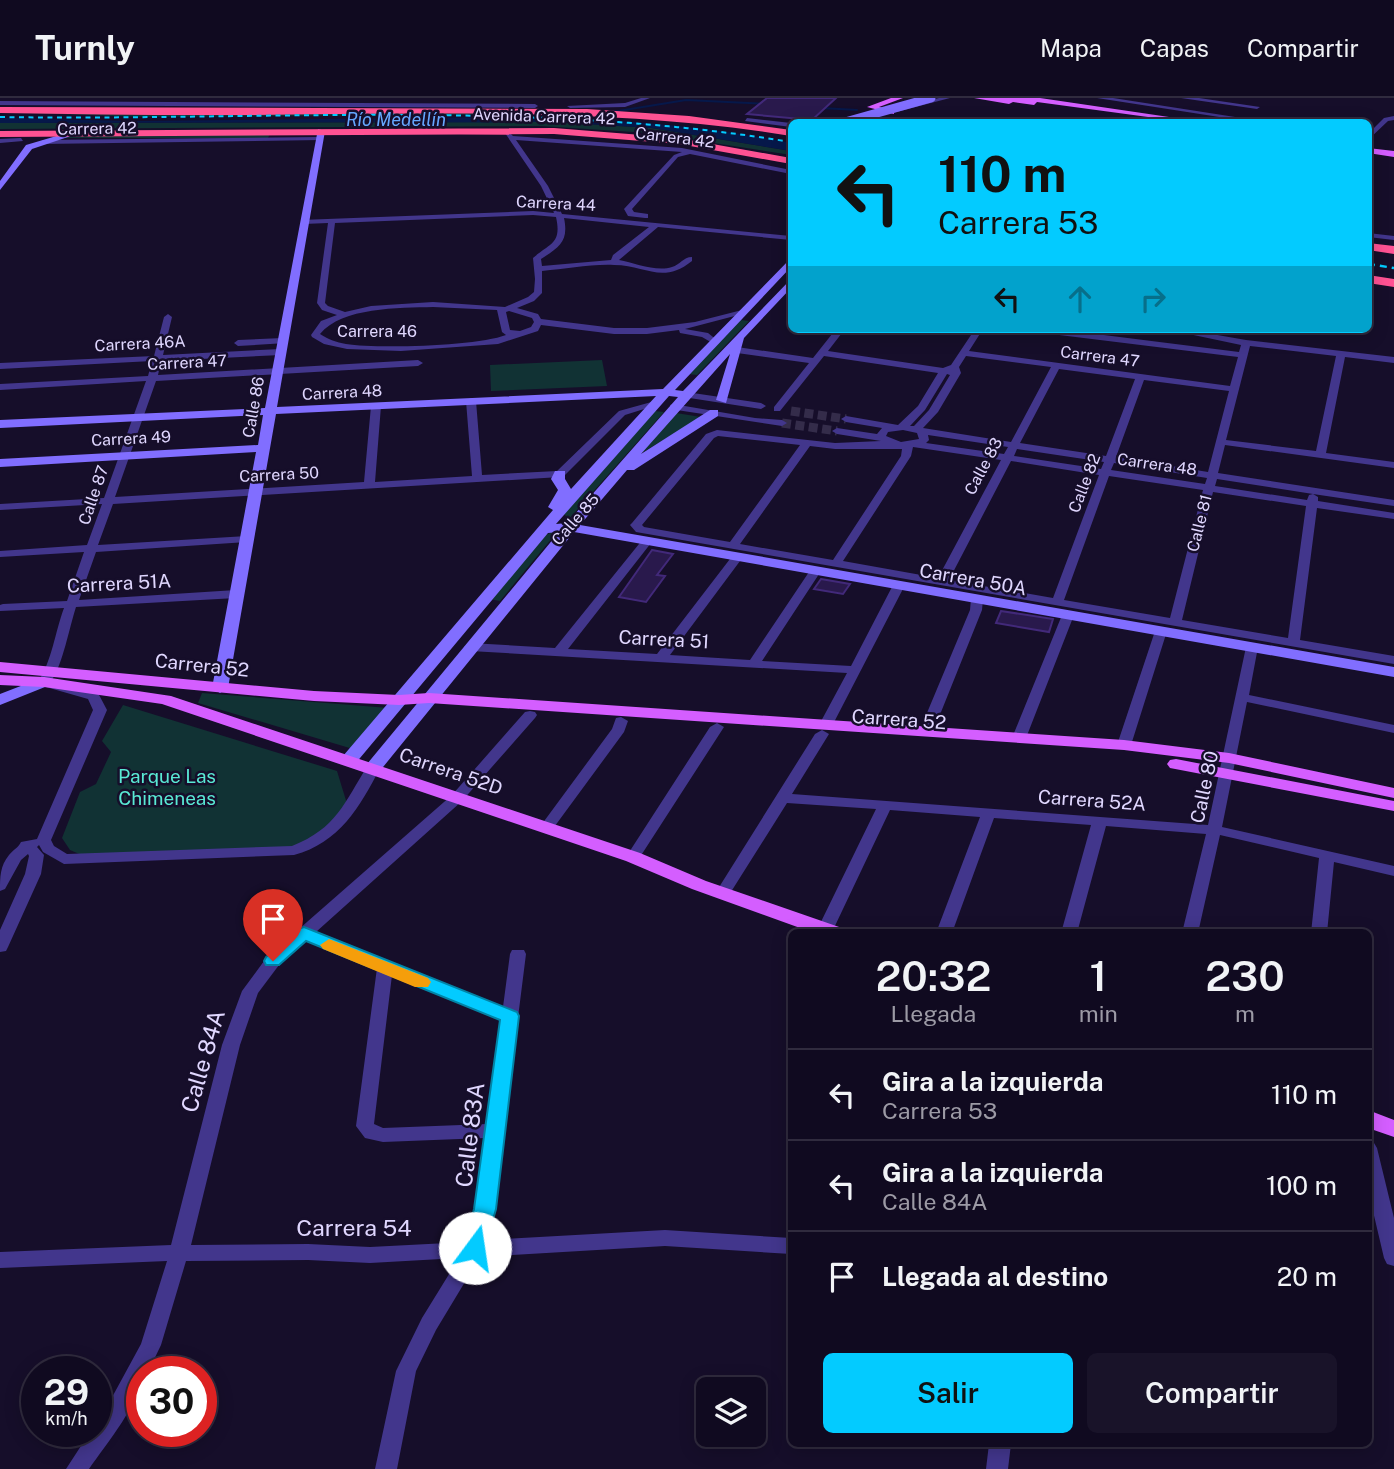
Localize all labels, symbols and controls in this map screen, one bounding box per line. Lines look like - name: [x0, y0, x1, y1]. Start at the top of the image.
- text: Turnly: [35, 29, 135, 67]
- text: Mapa: [1040, 34, 1102, 62]
- text: Capas: [1140, 34, 1209, 62]
- text: Compartir: [1247, 34, 1359, 62]
- street label: Avenida Carrera 42: [473, 105, 615, 128]
- water label: Río Medellín: [346, 109, 446, 130]
- street label: Carrera 42: [57, 118, 137, 139]
- street label: Carrera 42: [634, 123, 716, 152]
- text: 110 m: [938, 145, 1066, 203]
- icon: left: [823, 147, 914, 238]
- street label: Carrera 44: [516, 192, 596, 215]
- text: Carrera 53: [938, 204, 1098, 241]
- icon: left: [988, 280, 1026, 318]
- icon: ahead: [1061, 280, 1099, 318]
- icon: right: [1134, 280, 1172, 318]
- street label: Carrera 46: [337, 322, 417, 341]
- street label: Carrera 46A: [94, 332, 186, 355]
- street label: Carrera 47: [1059, 342, 1141, 371]
- street label: Carrera 47: [147, 351, 227, 374]
- street label: Calle 86: [239, 375, 268, 439]
- street label: Carrera 48: [301, 381, 383, 404]
- street label: Carrera 49: [91, 427, 171, 450]
- street label: Calle 83: [960, 434, 1006, 498]
- street label: Carrera 48: [1116, 449, 1198, 479]
- street label: Calle 82: [1065, 451, 1104, 515]
- street label: Calle 87: [75, 463, 112, 527]
- street label: Carrera 50: [239, 463, 320, 486]
- street label: Calle 85: [548, 490, 603, 549]
- street label: Calle 81: [1183, 492, 1216, 554]
- street label: Carrera 50A: [918, 559, 1028, 599]
- street label: Carrera 51A: [66, 569, 172, 597]
- street label: Carrera 51: [618, 626, 710, 652]
- street label: Carrera 52: [154, 649, 250, 681]
- street label: Carrera 52: [851, 705, 947, 733]
- street label: Carrera 52D: [396, 743, 506, 799]
- street label: Calle 80: [1186, 749, 1222, 825]
- park label: Parque Las Chimeneas: [118, 765, 216, 809]
- street label: Carrera 52A: [1037, 785, 1147, 815]
- pin: [243, 889, 303, 961]
- icon: arrive: [254, 900, 292, 938]
- text: 20:32: [875, 951, 991, 1000]
- text: 1: [1090, 951, 1107, 1000]
- text: 230: [1205, 951, 1285, 1000]
- text: Llegada: [891, 1000, 976, 1027]
- text: min: [1079, 1000, 1118, 1027]
- text: m: [1235, 1000, 1255, 1027]
- street label: Calle 84A: [175, 1006, 230, 1115]
- text: Gira a la izquierda: [882, 1066, 1104, 1097]
- icon: left: [823, 1076, 861, 1114]
- text: 110 m: [1271, 1079, 1337, 1110]
- street label: Calle 83A: [450, 1081, 489, 1189]
- text: Carrera 53: [882, 1097, 997, 1124]
- text: Gira a la izquierda: [882, 1157, 1104, 1188]
- icon: left: [823, 1167, 861, 1205]
- text: 100 m: [1266, 1170, 1337, 1201]
- text: Calle 84A: [882, 1188, 988, 1215]
- position arrow: [438, 1211, 512, 1285]
- street label: Carrera 54: [296, 1214, 412, 1241]
- icon: arrive: [823, 1258, 861, 1296]
- text: Llegada al destino: [882, 1261, 1108, 1292]
- text: 20 m: [1277, 1261, 1337, 1292]
- button: Salir: [823, 1353, 1073, 1433]
- button: Compartir: [1087, 1353, 1337, 1433]
- speed limit sign: 30: [126, 1356, 217, 1447]
- text: 29: [44, 1372, 89, 1413]
- map controls: [696, 1377, 766, 1447]
- button: layers: [696, 1377, 766, 1447]
- text: km/h: [45, 1408, 88, 1429]

